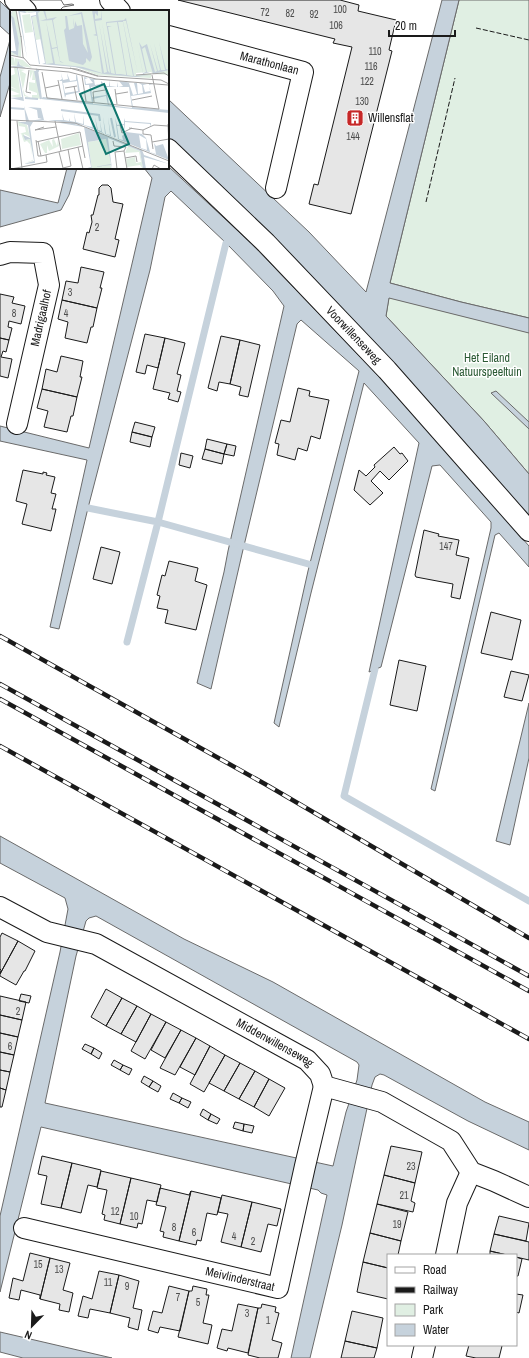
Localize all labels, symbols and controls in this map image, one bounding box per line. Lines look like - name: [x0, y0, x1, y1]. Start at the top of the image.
- house number: 100: [333, 3, 347, 16]
- house number: 72: [260, 6, 270, 19]
- house number: 82: [285, 7, 295, 20]
- house number: 92: [309, 8, 319, 21]
- inset map: [10, 10, 169, 169]
- scale bar: [389, 12, 455, 38]
- text: 20 m: [395, 18, 417, 34]
- house number: 106: [329, 19, 343, 32]
- house number: 110: [368, 45, 382, 58]
- street label: Marathonlaan: [238, 48, 301, 79]
- house number: 116: [364, 60, 378, 73]
- house number: 122: [360, 75, 374, 88]
- house number: 130: [355, 95, 369, 108]
- building icon: Willensflat: [345, 108, 365, 128]
- place label: Willensflat: [368, 110, 414, 126]
- house number: 144: [346, 130, 360, 143]
- house number: 2: [95, 221, 100, 234]
- house number: 3: [68, 286, 73, 299]
- street label: Madrigaalhof: [27, 288, 55, 348]
- street label: Voorwillenseweg: [322, 303, 385, 368]
- house number: 8: [12, 307, 17, 320]
- house number: 4: [64, 307, 69, 320]
- park label: Het Eiland Natuurspeeltuin: [452, 350, 522, 380]
- house number: 147: [439, 540, 453, 553]
- house number: 2: [16, 1005, 21, 1018]
- street label: Middenwillenseweg: [233, 1015, 318, 1071]
- house number: 6: [8, 1040, 13, 1053]
- house number: 23: [406, 1160, 416, 1173]
- house number: 21: [399, 1189, 409, 1202]
- house number: 12: [110, 1205, 120, 1218]
- house number: 10: [129, 1210, 139, 1223]
- house number: 19: [392, 1218, 402, 1231]
- house number: 8: [172, 1221, 177, 1234]
- house number: 6: [192, 1226, 197, 1239]
- house number: 4: [232, 1230, 237, 1243]
- house number: 2: [251, 1235, 256, 1248]
- legend: [387, 1254, 517, 1346]
- house number: 15: [33, 1258, 43, 1271]
- text: Road: [423, 1262, 447, 1278]
- house number: 13: [54, 1263, 64, 1276]
- street label: Meivlinderstraat: [204, 1263, 277, 1295]
- house number: 11: [104, 1276, 113, 1289]
- house number: 9: [125, 1280, 130, 1293]
- text: Railway: [423, 1282, 458, 1298]
- house number: 7: [176, 1291, 181, 1304]
- house number: 5: [196, 1296, 201, 1309]
- text: Park: [423, 1302, 443, 1318]
- north arrow: [12, 1306, 52, 1346]
- house number: 3: [245, 1307, 250, 1320]
- house number: 1: [266, 1314, 271, 1327]
- text: Water: [423, 1322, 450, 1338]
- text: N: [22, 1327, 34, 1343]

